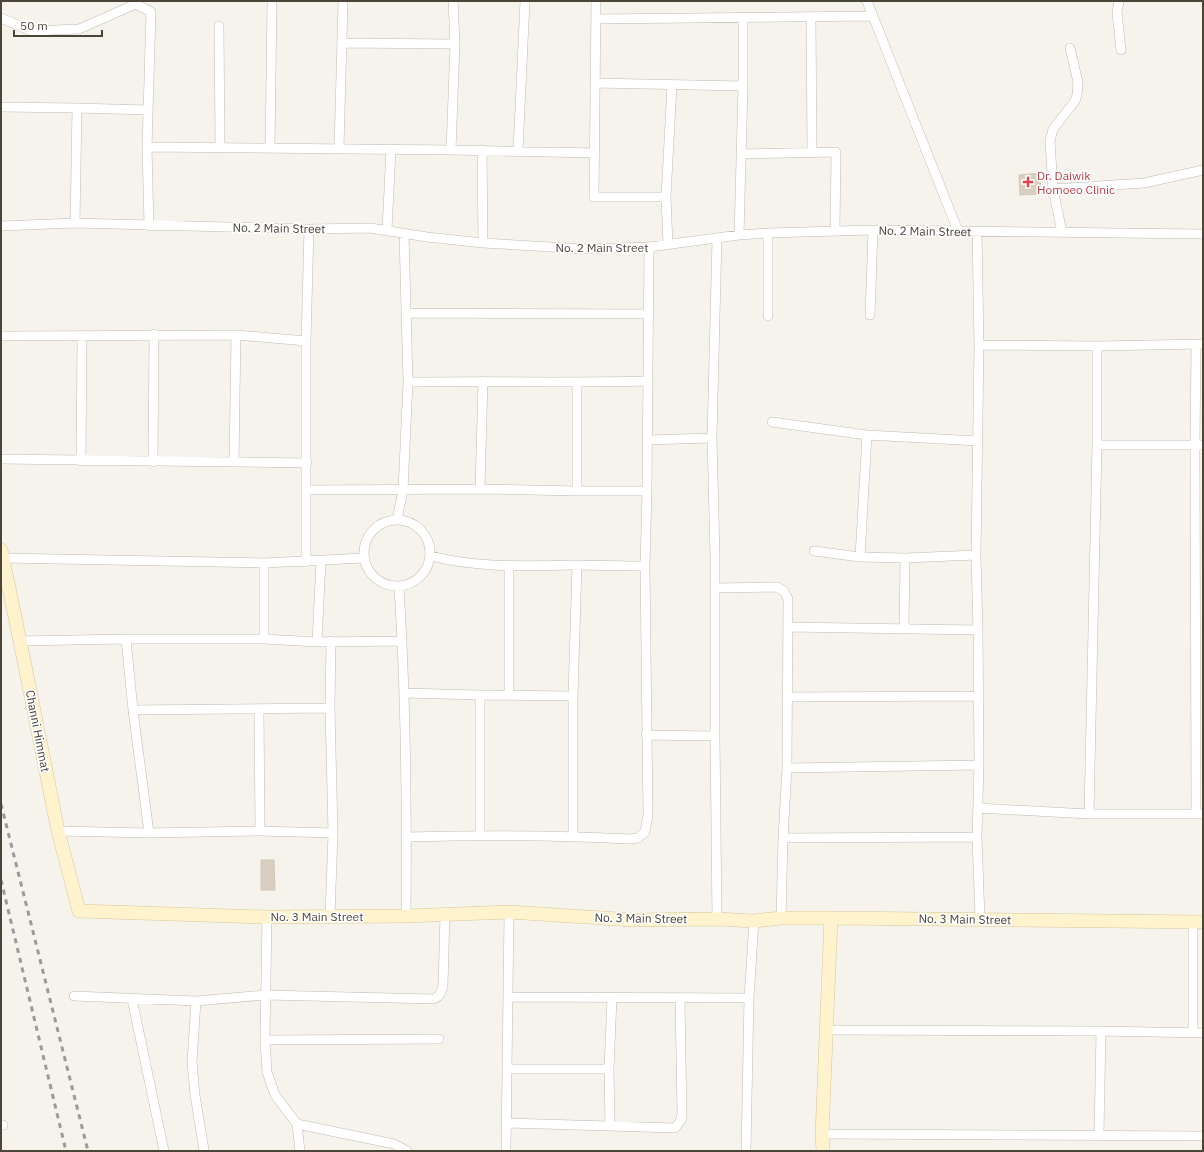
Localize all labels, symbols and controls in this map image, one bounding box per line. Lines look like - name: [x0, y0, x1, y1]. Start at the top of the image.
- scale bar: [14, 12, 102, 38]
- text: 50 m: [20, 18, 48, 33]
- place label: Dr. Daiwik Homoeo Clinic: [1037, 168, 1115, 197]
- marker: Dr. Daiwik Homoeo Clinic: [1022, 176, 1034, 188]
- street label: No. 2 Main Street: [232, 220, 326, 236]
- street label: No. 2 Main Street: [878, 223, 972, 239]
- street label: No. 2 Main Street: [556, 240, 648, 255]
- street label: Channi Himmat: [23, 689, 53, 773]
- street label: No. 3 Main Street: [271, 909, 363, 924]
- street label: No. 3 Main Street: [594, 910, 688, 926]
- street label: No. 3 Main Street: [918, 911, 1012, 927]

